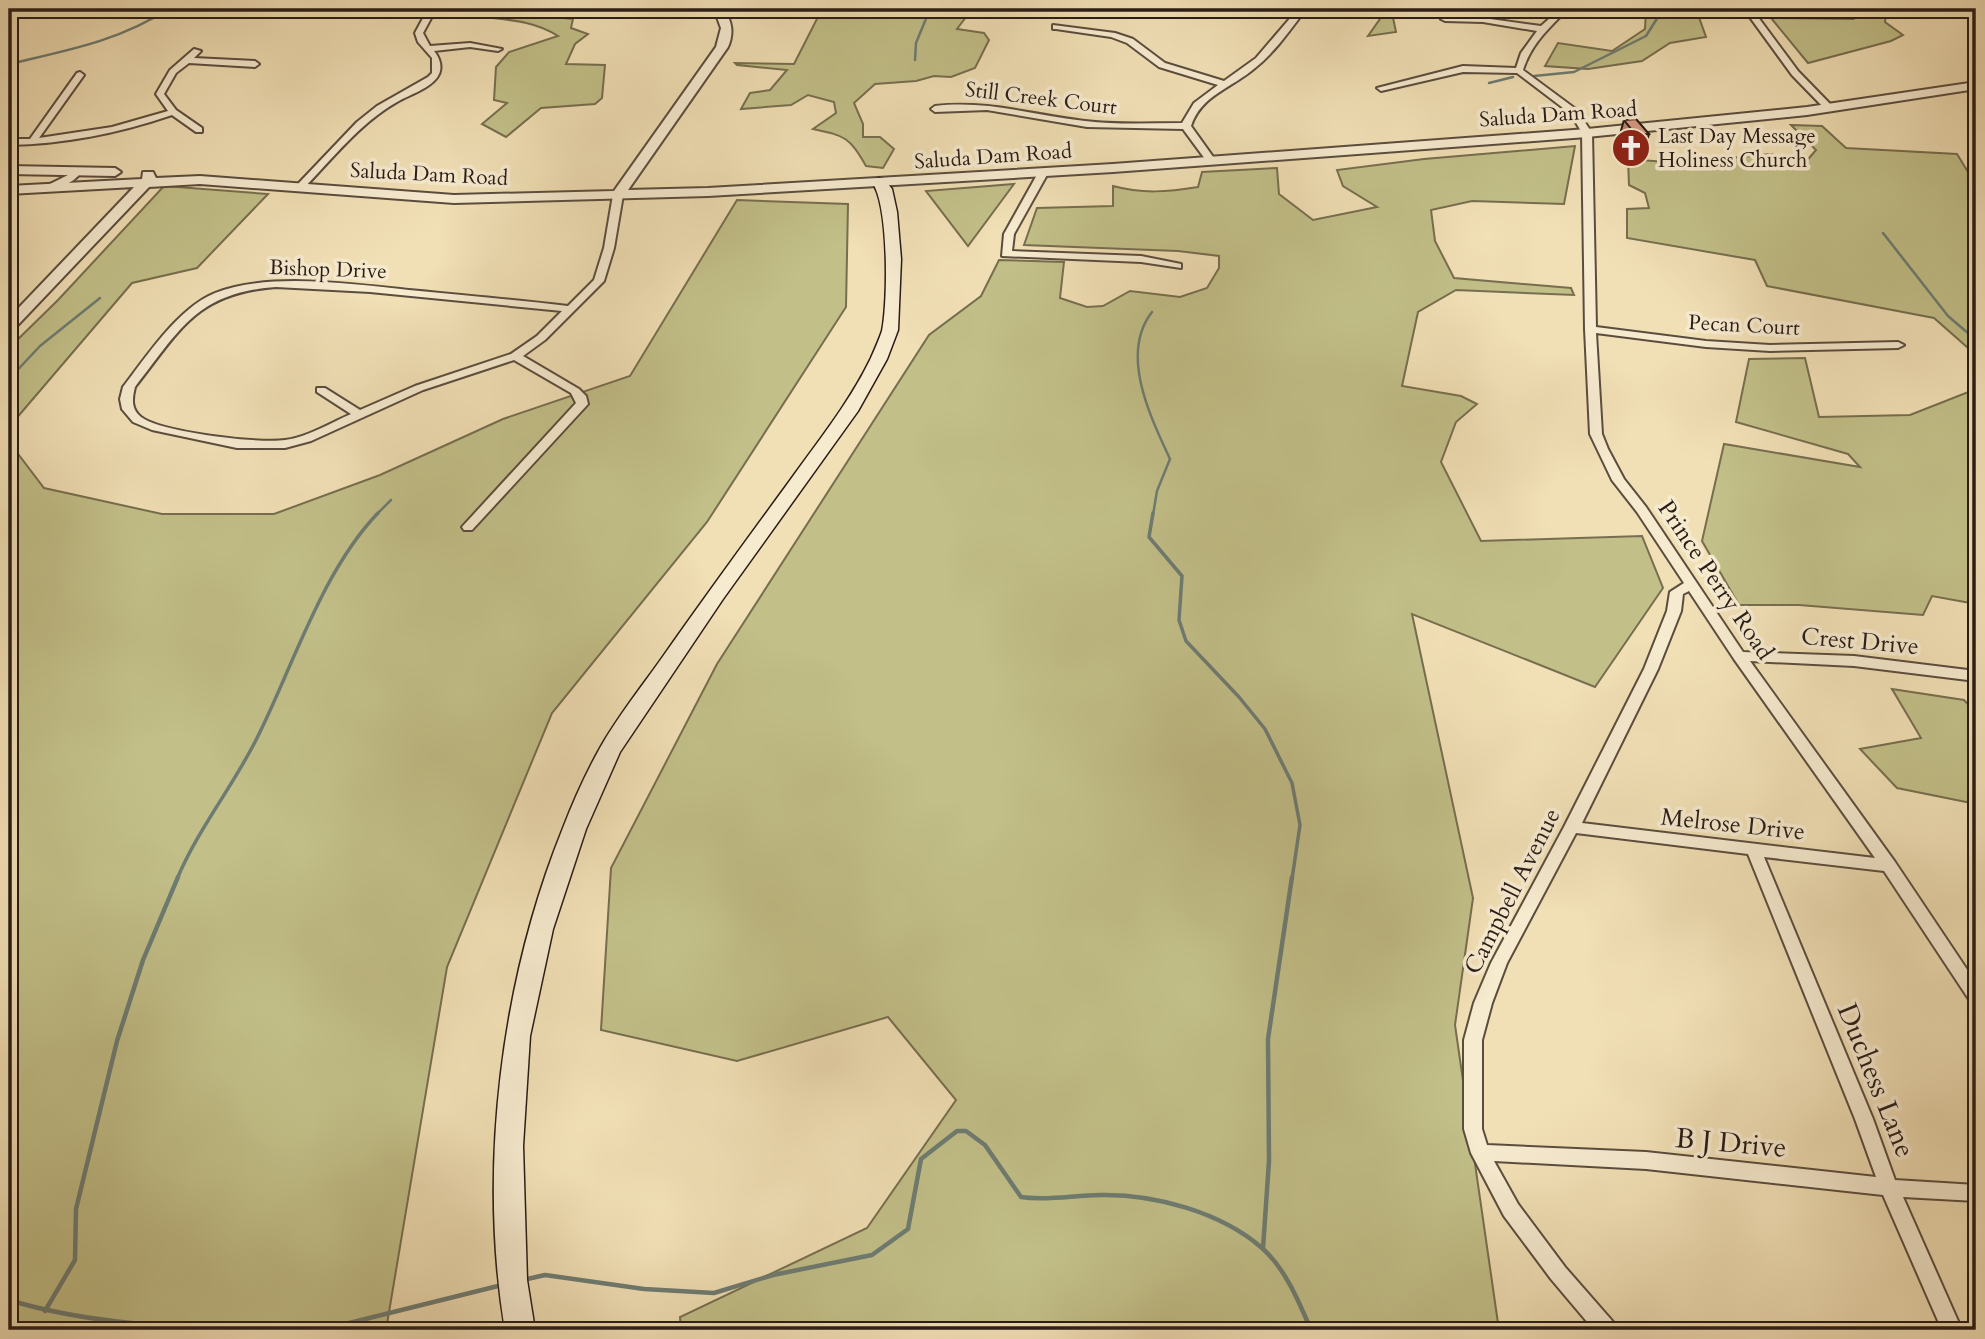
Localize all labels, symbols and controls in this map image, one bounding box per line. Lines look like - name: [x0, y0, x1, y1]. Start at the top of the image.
- street label: Still Creek Court: [964, 75, 1119, 122]
- street label: Saluda Dam Road: [1478, 95, 1638, 134]
- place label: Last Day Message Holiness Church: [1658, 122, 1816, 175]
- church icon: Last Day Message Holiness Church: [1610, 127, 1652, 169]
- street label: Saluda Dam Road: [913, 137, 1073, 176]
- street label: Saluda Dam Road: [349, 156, 509, 193]
- street label: Bishop Drive: [269, 253, 387, 286]
- street label: Pecan Court: [1688, 308, 1801, 343]
- street label: Prince Perry Road: [1650, 494, 1781, 667]
- street label: Crest Drive: [1800, 620, 1920, 663]
- street label: Melrose Drive: [1659, 801, 1807, 848]
- street label: Campbell Avenue: [1456, 803, 1568, 980]
- street label: Duchess Lane: [1828, 998, 1924, 1163]
- street label: B J Drive: [1674, 1119, 1788, 1167]

